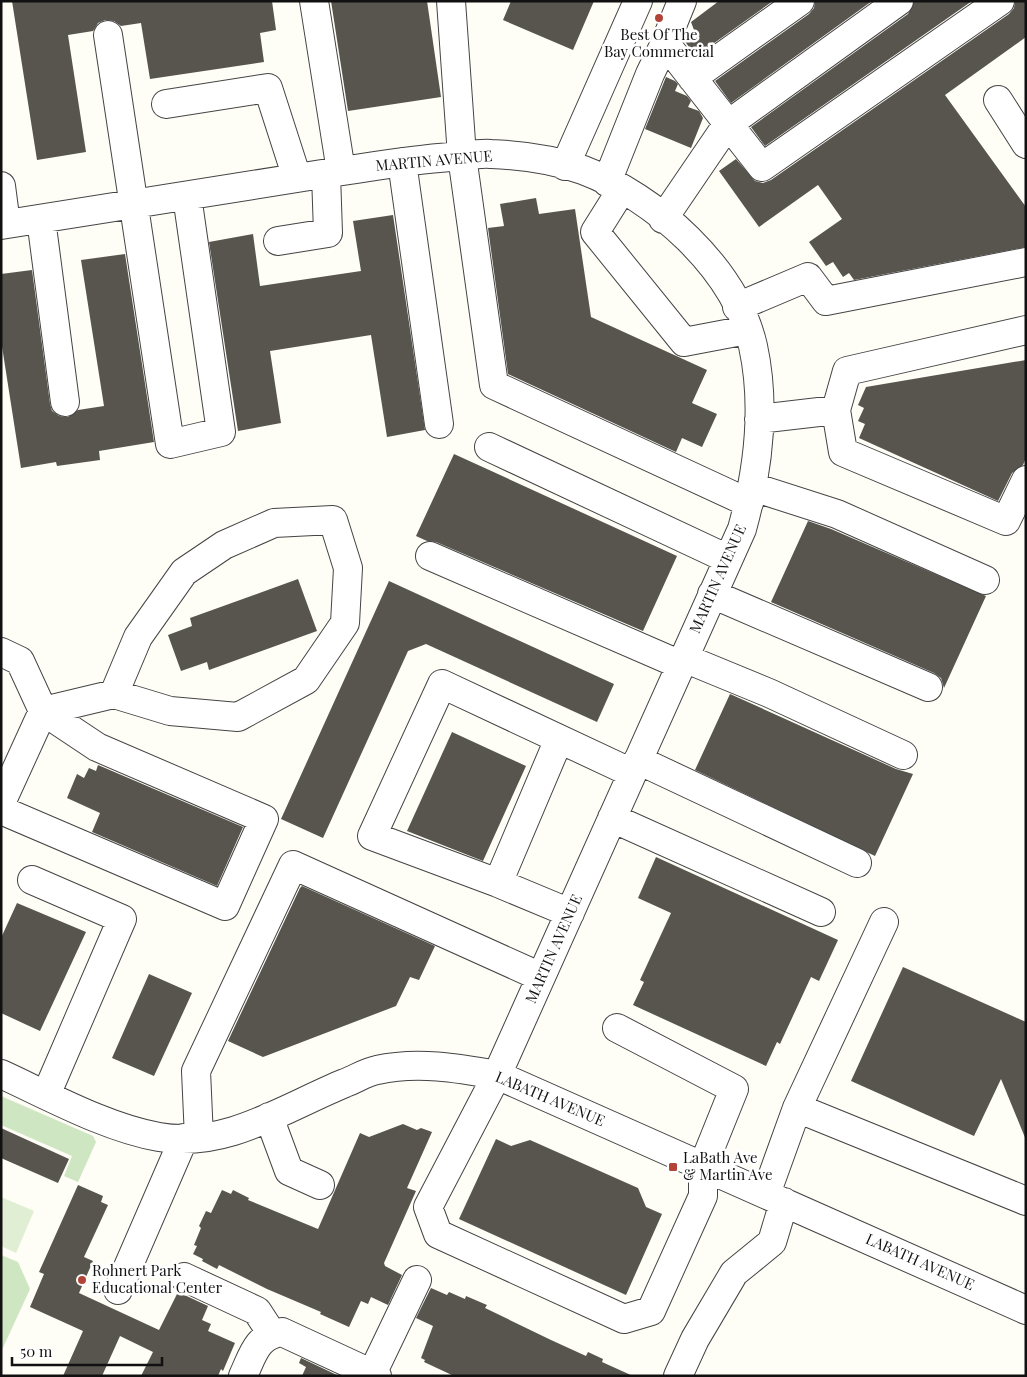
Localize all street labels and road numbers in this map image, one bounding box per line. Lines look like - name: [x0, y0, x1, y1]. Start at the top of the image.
- street label: MARTIN AVENUE: [375, 145, 493, 175]
- street label: MARTIN AVENUE: [684, 521, 750, 636]
- street label: MARTIN AVENUE: [520, 891, 586, 1006]
- street label: LABATH AVENUE: [493, 1066, 608, 1130]
- street label: LABATH AVENUE: [863, 1228, 978, 1294]

